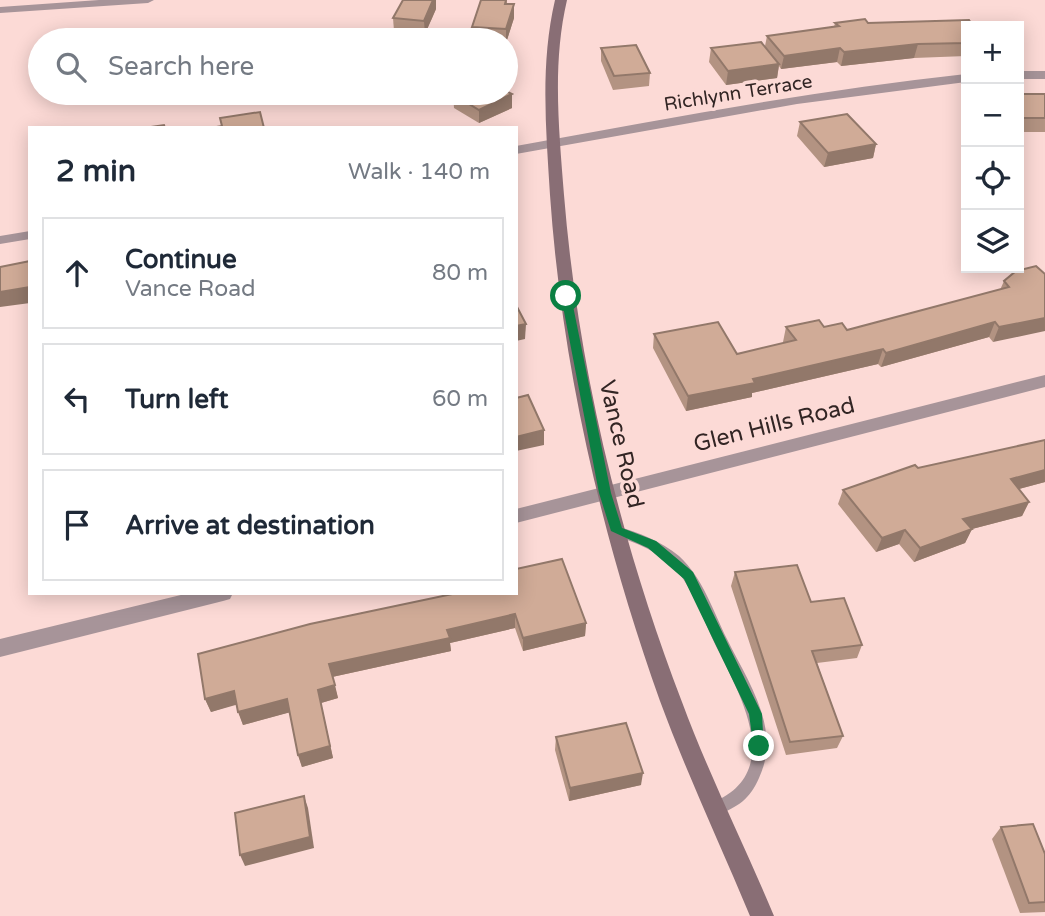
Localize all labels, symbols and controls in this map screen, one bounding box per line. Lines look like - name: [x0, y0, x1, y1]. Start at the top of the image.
- map controls: [961, 21, 1024, 273]
- button: +: [961, 21, 1024, 84]
- search box: [28, 28, 518, 105]
- icon: search: [52, 48, 90, 86]
- text: Search here: [108, 51, 254, 82]
- street label: Richlynn Terrace: [662, 70, 814, 116]
- button: −: [961, 84, 1024, 147]
- button: locate: [961, 147, 1024, 210]
- text: 2 min: [56, 153, 136, 190]
- text: Walk · 140 m: [348, 158, 490, 186]
- button: layers: [961, 210, 1024, 273]
- text: Continue: [125, 244, 237, 275]
- icon: ahead: [58, 254, 96, 292]
- text: 80 m: [432, 259, 488, 287]
- text: Vance Road: [125, 275, 256, 303]
- route start: [550, 280, 581, 311]
- street label: Vance Road: [593, 377, 649, 511]
- icon: left: [58, 380, 96, 418]
- text: Turn left: [125, 384, 228, 415]
- text: 60 m: [432, 385, 488, 413]
- street label: Glen Hills Road: [691, 391, 858, 459]
- icon: arrive: [58, 506, 96, 544]
- text: Arrive at destination: [125, 510, 375, 541]
- route end: [743, 730, 774, 761]

